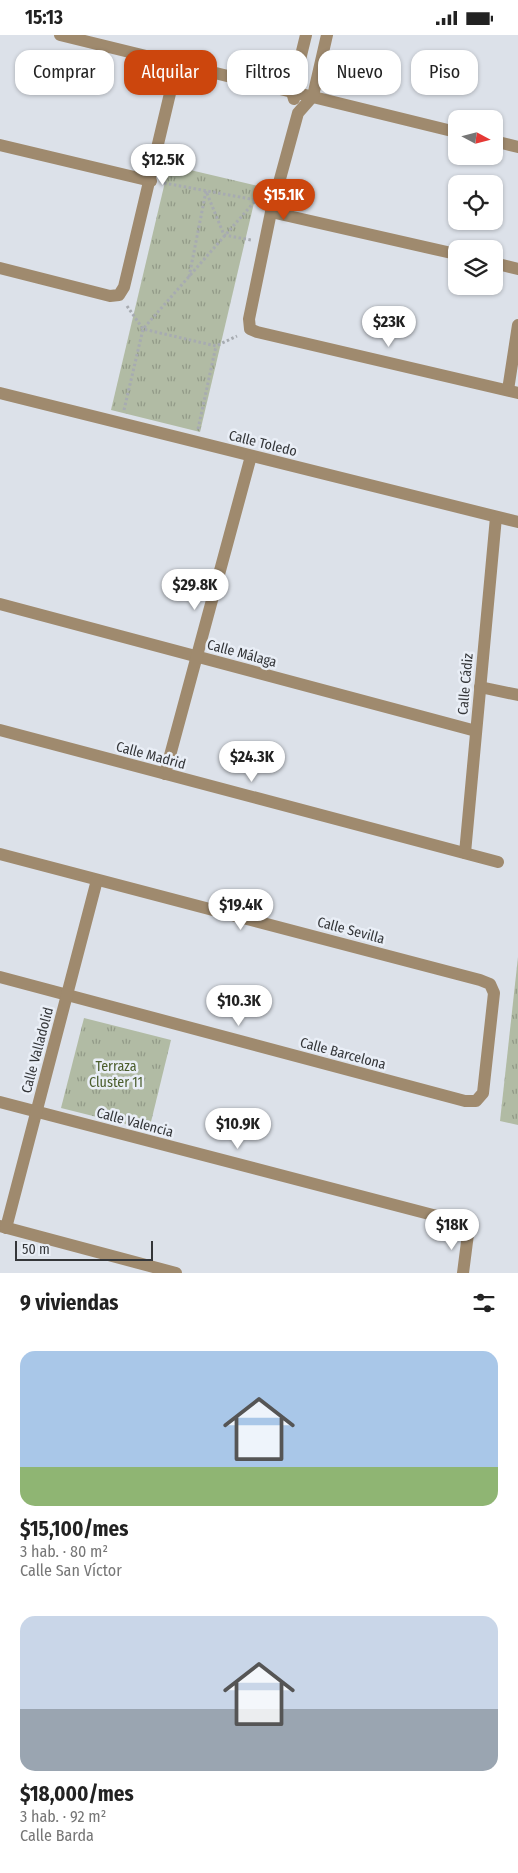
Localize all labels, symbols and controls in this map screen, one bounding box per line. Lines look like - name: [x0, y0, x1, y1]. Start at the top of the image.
- text: 15:13: [25, 6, 63, 29]
- chip: Comprar: [15, 50, 114, 95]
- chip: Alquilar: [124, 50, 217, 95]
- chip: Filtros: [227, 50, 308, 95]
- chip: Nuevo: [318, 50, 401, 95]
- chip: Piso: [411, 50, 478, 95]
- north arrow: [448, 110, 502, 165]
- map controls: [448, 110, 503, 295]
- pin: $12.5K: [122, 143, 204, 186]
- text: $12.5K: [142, 150, 184, 169]
- button: locate: [448, 175, 503, 230]
- pin: $15.1K: [243, 179, 325, 221]
- text: $15.1K: [264, 185, 304, 204]
- button: layers: [448, 240, 503, 295]
- pin: $23K: [359, 305, 419, 348]
- text: $23K: [373, 312, 405, 331]
- street label: Calle Toledo: [227, 427, 299, 460]
- pin: $29.8K: [154, 569, 236, 611]
- text: $29.8K: [173, 575, 217, 594]
- street label: Calle Málaga: [205, 636, 279, 671]
- street label: Calle Cádiz: [454, 652, 477, 715]
- street label: Calle Madrid: [114, 738, 188, 773]
- pin: $24.3K: [211, 741, 293, 783]
- text: $24.3K: [230, 747, 274, 766]
- pin: $19.4K: [200, 889, 282, 931]
- text: $19.4K: [219, 895, 263, 914]
- street label: Calle Sevilla: [315, 913, 387, 948]
- pin: $10.3K: [198, 985, 280, 1027]
- text: $10.3K: [217, 991, 261, 1010]
- street label: Calle Valladolid: [18, 1005, 57, 1095]
- street label: Calle Barcelona: [298, 1034, 388, 1073]
- park label: Terraza Cluster 11: [89, 1058, 143, 1091]
- street label: Calle Valencia: [95, 1104, 175, 1141]
- pin: $10.9K: [197, 1107, 279, 1150]
- text: $10.9K: [216, 1114, 260, 1133]
- pin: $18K: [422, 1209, 482, 1251]
- text: $18K: [436, 1215, 468, 1234]
- scale bar: [15, 1238, 152, 1261]
- text: 50 m: [22, 1241, 50, 1258]
- icon: filters: [470, 1289, 498, 1317]
- text: 9 viviendas: [20, 1290, 118, 1316]
- icon: home: [214, 1384, 304, 1474]
- text: $15,100/mes: [20, 1516, 128, 1542]
- text: 3 hab. · 80 m²: [20, 1542, 108, 1561]
- text: Calle San Víctor: [20, 1561, 122, 1580]
- icon: home: [214, 1649, 304, 1739]
- text: $18,000/mes: [20, 1781, 134, 1807]
- text: 3 hab. · 92 m²: [20, 1807, 106, 1826]
- text: Calle Barda: [20, 1826, 94, 1845]

